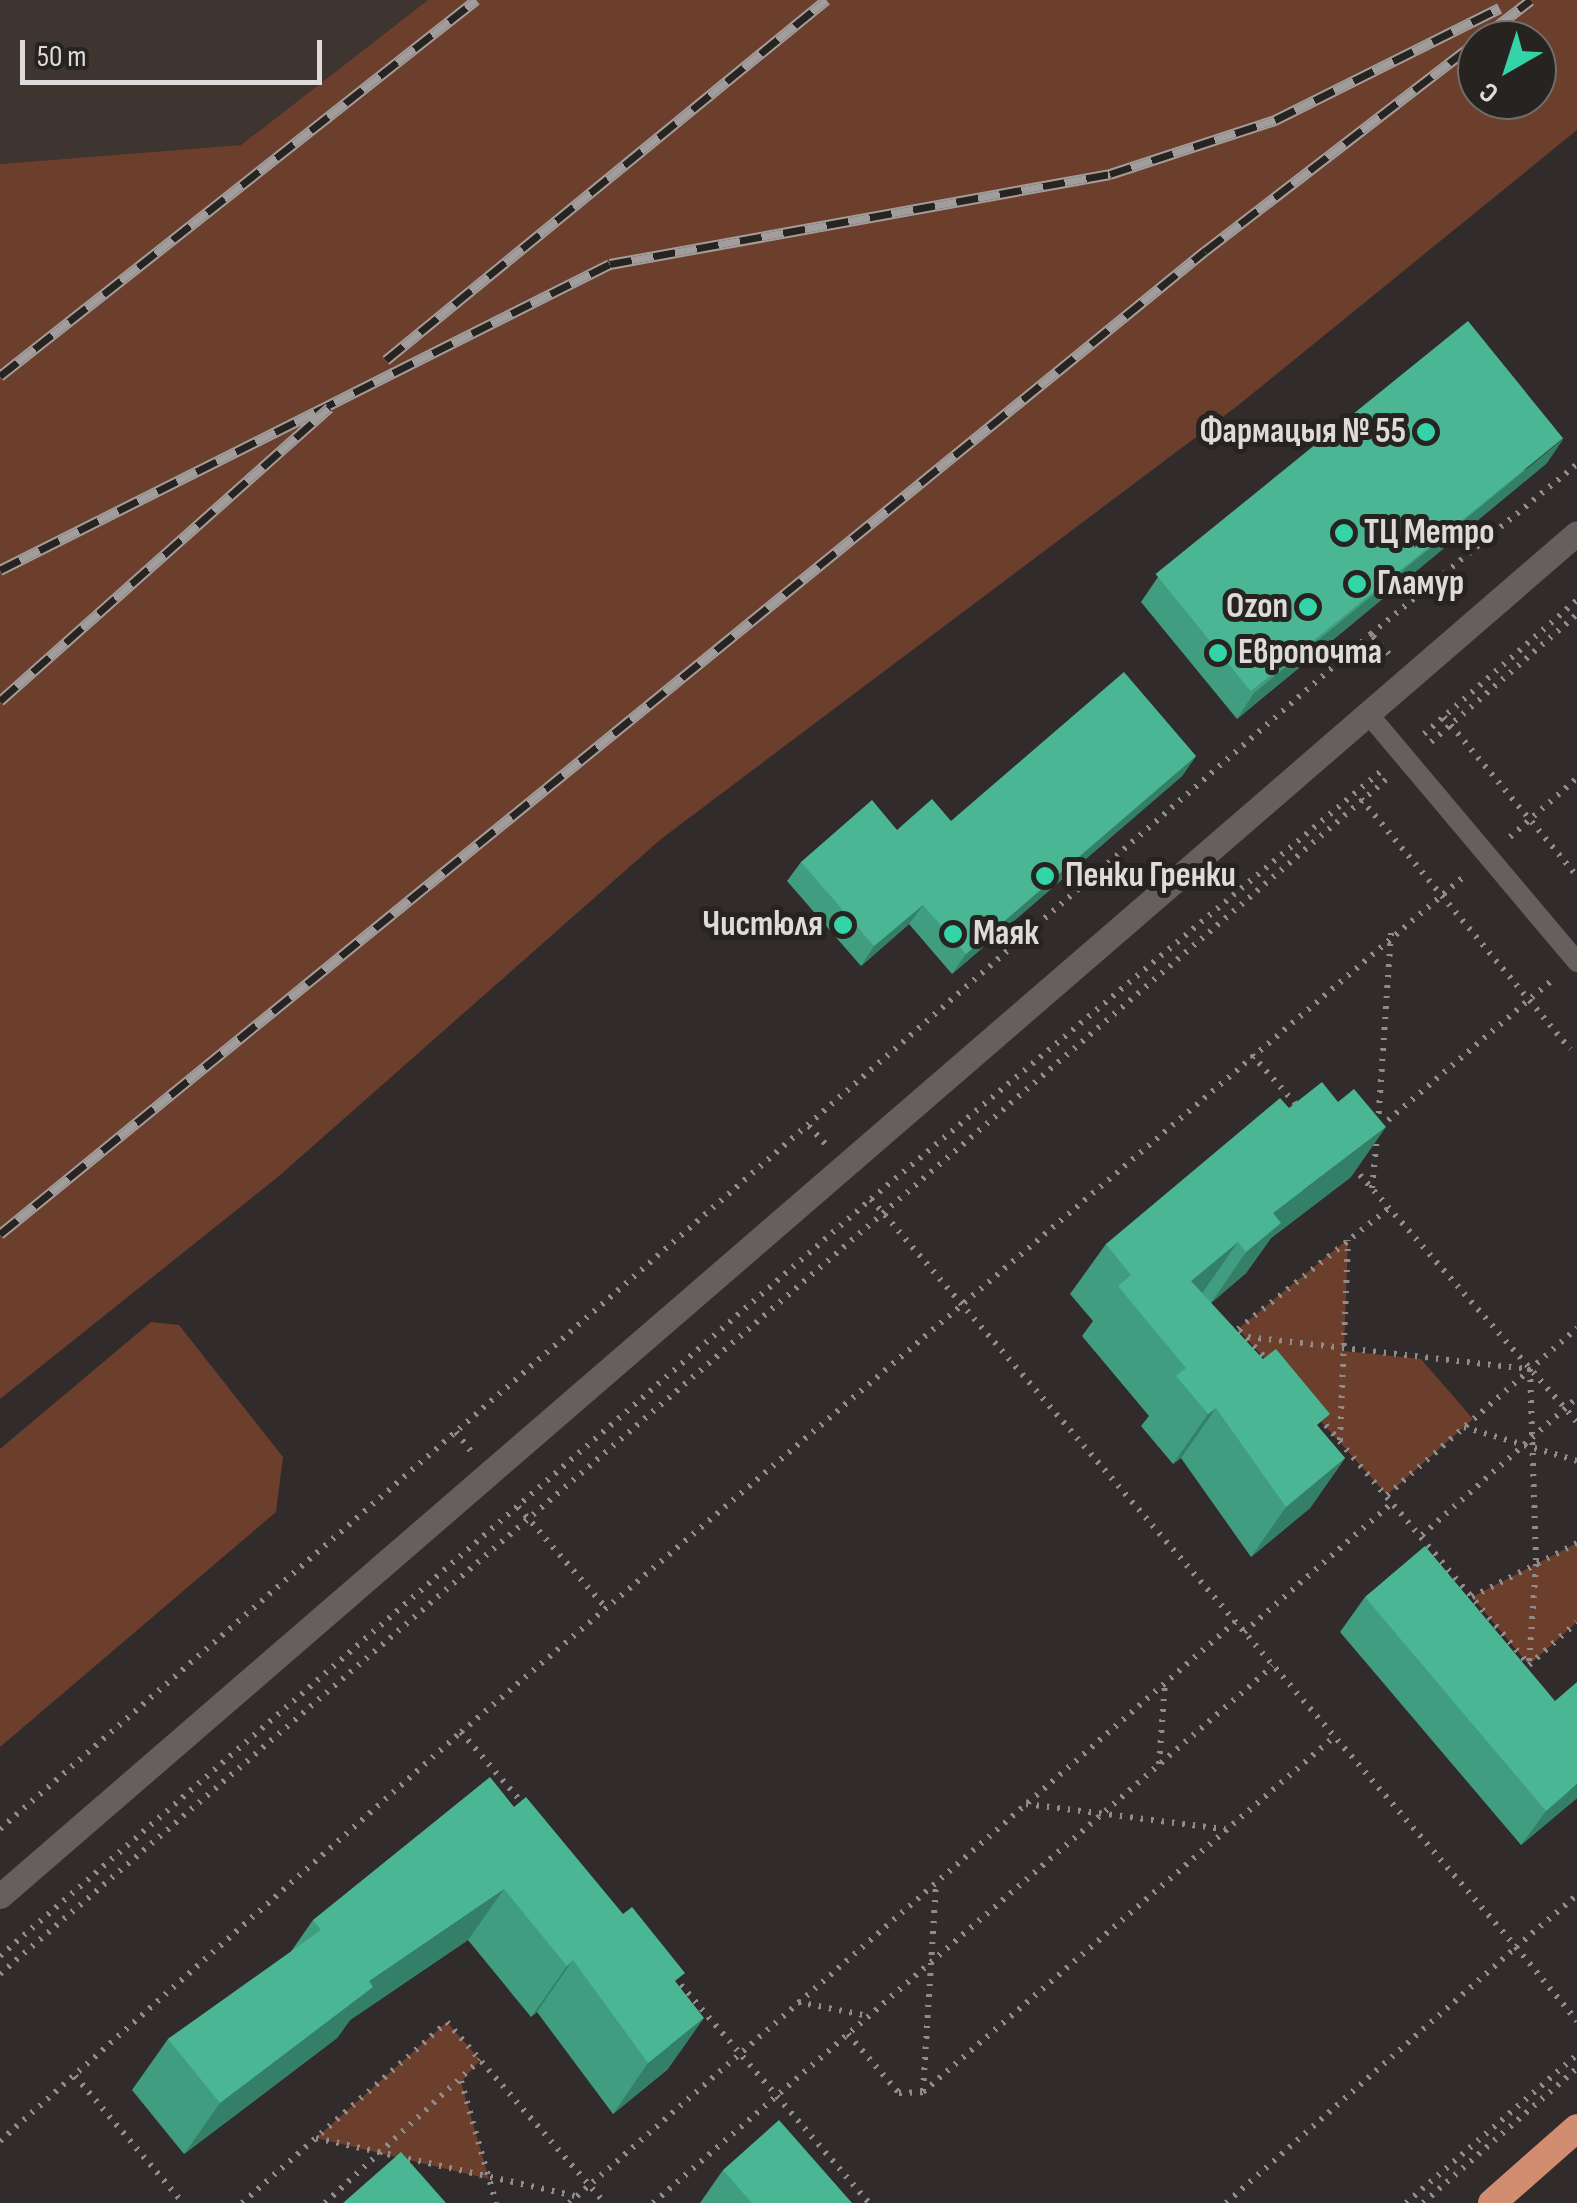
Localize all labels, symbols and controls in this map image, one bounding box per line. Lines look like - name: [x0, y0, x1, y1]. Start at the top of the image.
- scale bar: [25, 20, 328, 82]
- north arrow: [1457, 20, 1557, 120]
- text: 50 m: [37, 39, 86, 75]
- text: С: [1473, 75, 1505, 109]
- place label: Фармацыя № 55: [1199, 411, 1406, 453]
- marker: Фармацыя № 55: [1415, 421, 1437, 443]
- place label: ТЦ Метро: [1364, 512, 1494, 554]
- marker: ТЦ Метро: [1333, 522, 1355, 544]
- place label: Гламур: [1377, 563, 1464, 605]
- marker: Гламур: [1346, 573, 1368, 595]
- place label: Ozon: [1226, 586, 1288, 628]
- marker: Ozon: [1297, 596, 1319, 618]
- place label: Европочта: [1238, 632, 1382, 674]
- marker: Европочта: [1207, 642, 1229, 664]
- place label: Пенки Гренки: [1065, 855, 1236, 897]
- marker: Пенки Гренки: [1034, 865, 1056, 887]
- place label: Чистюля: [702, 904, 823, 946]
- place label: Маяк: [973, 913, 1039, 955]
- marker: Чистюля: [832, 914, 854, 936]
- marker: Маяк: [942, 923, 964, 945]

